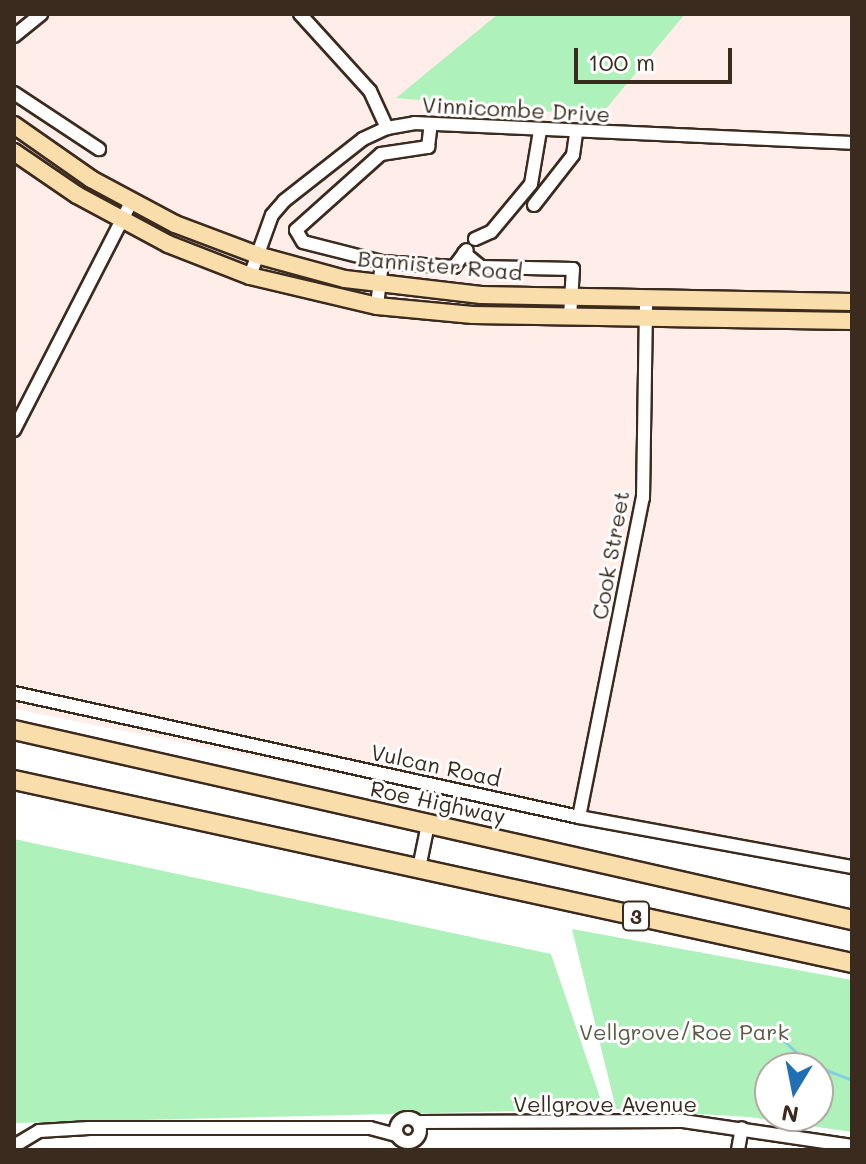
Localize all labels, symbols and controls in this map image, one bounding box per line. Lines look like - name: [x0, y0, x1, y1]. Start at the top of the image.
- scale bar: [578, 32, 736, 82]
- text: 100 m: [588, 46, 655, 77]
- street label: Vinnicombe Drive: [421, 91, 611, 127]
- street label: Bannister Road: [356, 245, 524, 285]
- street label: Cook Street: [586, 488, 634, 622]
- street label: Vulcan Road: [369, 738, 503, 792]
- street label: Roe Highway: [368, 775, 508, 829]
- road number: 3: [622, 900, 650, 932]
- park label: Vellgrove/Roe Park: [579, 1019, 789, 1045]
- north arrow: [754, 1052, 834, 1132]
- street label: Vellgrove Avenue: [513, 1091, 697, 1117]
- text: N: [779, 1098, 801, 1130]

